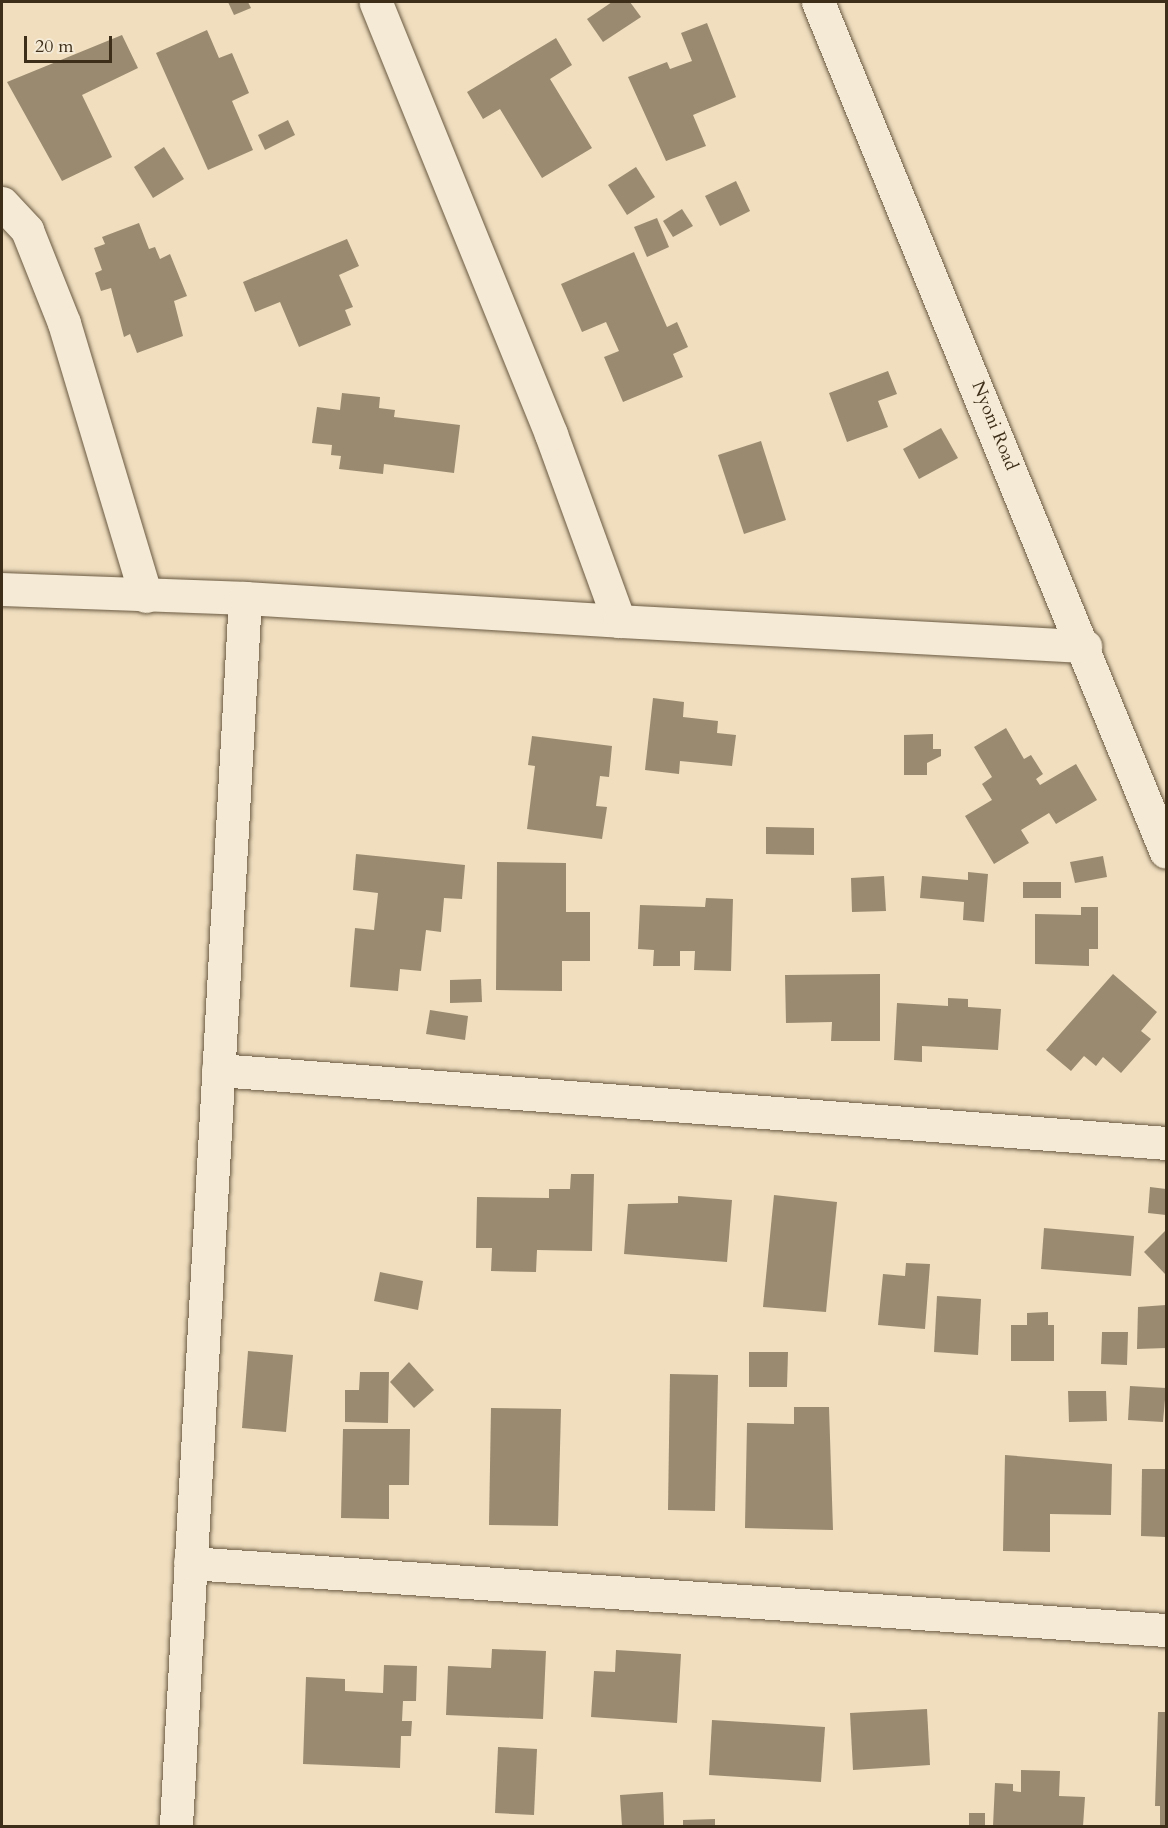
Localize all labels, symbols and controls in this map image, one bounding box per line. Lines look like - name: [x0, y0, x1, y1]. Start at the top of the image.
- scale bar: [27, 24, 116, 62]
- text: 20 m: [35, 34, 74, 59]
- street label: Nyoni Road: [966, 378, 1022, 474]

